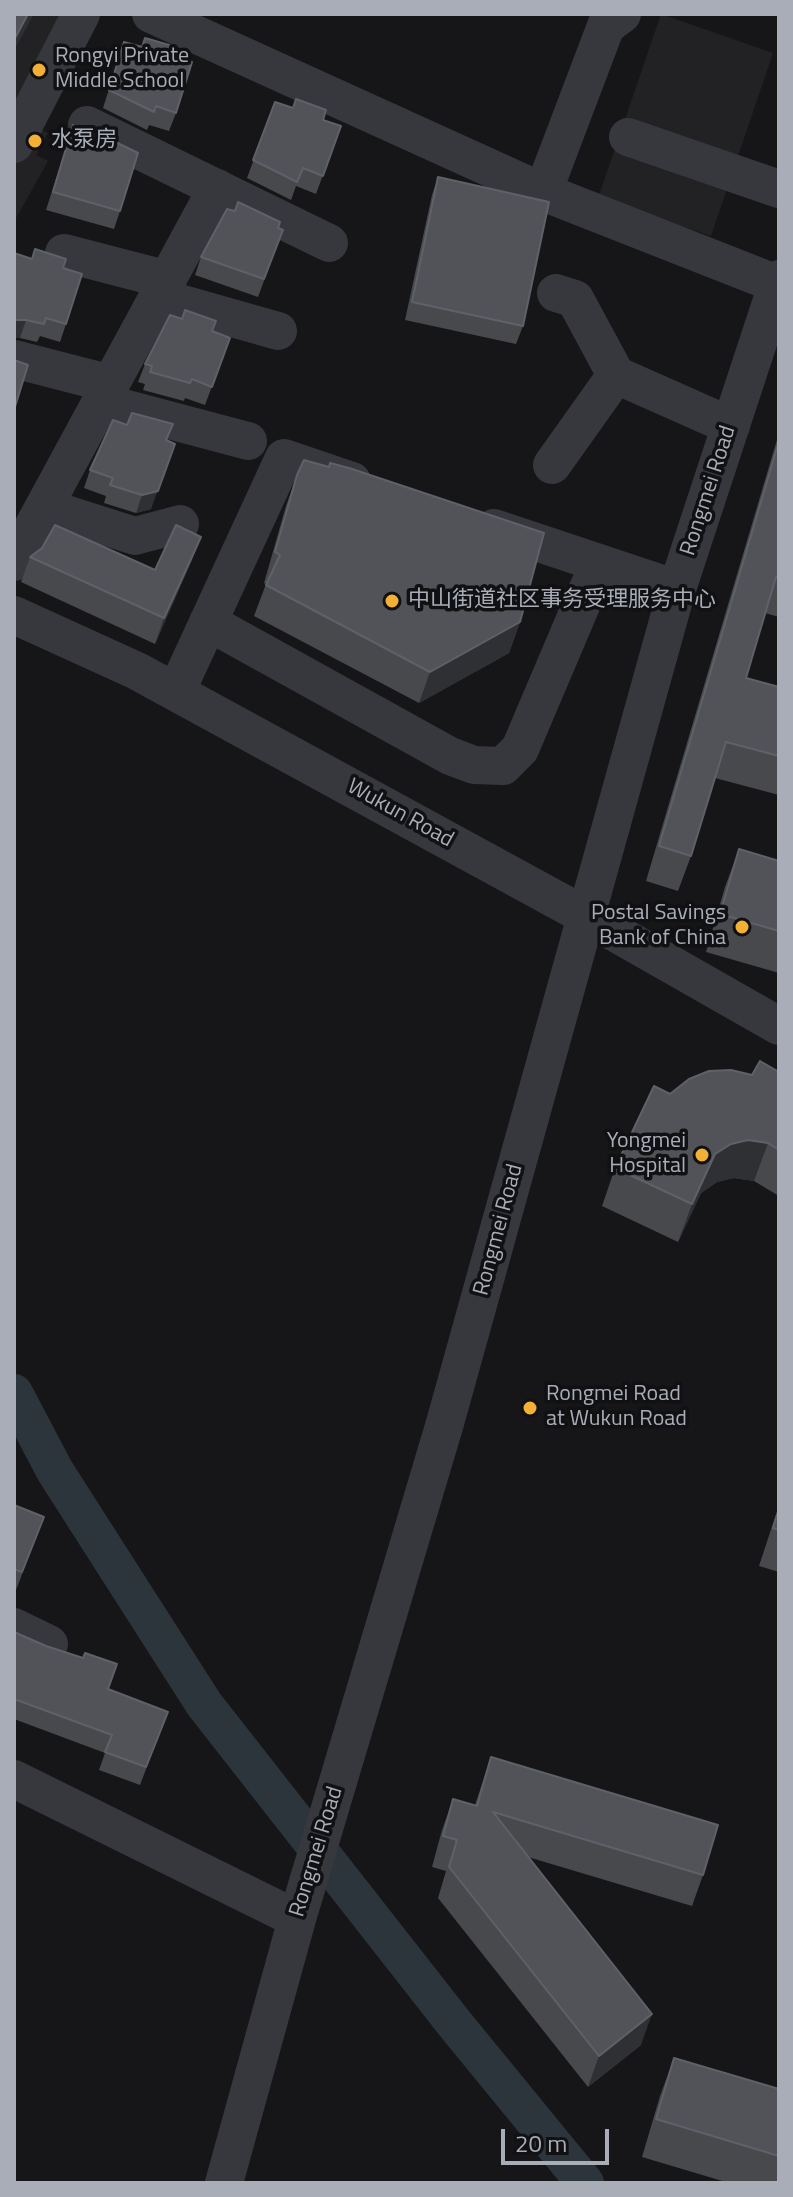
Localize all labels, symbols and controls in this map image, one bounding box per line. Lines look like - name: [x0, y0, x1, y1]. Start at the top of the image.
- place label: Rongyi Private Middle School: [55, 44, 189, 96]
- marker: Rongyi Private Middle School: [30, 61, 48, 79]
- place label: 水泵房: [51, 128, 117, 154]
- marker: 水泵房: [26, 132, 44, 150]
- street label: Rongmei Road: [676, 423, 742, 559]
- place label: 中山街道社区事务受理服务中心: [408, 588, 716, 614]
- marker: 中山街道社区事务受理服务中心: [383, 592, 401, 610]
- street label: Wukun Road: [342, 774, 458, 854]
- place label: Postal Savings Bank of China: [591, 901, 726, 952]
- marker: Postal Savings Bank of China: [733, 918, 751, 936]
- place label: Yongmei Hospital: [607, 1129, 686, 1180]
- marker: Yongmei Hospital: [693, 1146, 711, 1164]
- street label: Rongmei Road: [469, 1161, 529, 1299]
- place label: Rongmei Road at Wukun Road: [546, 1382, 687, 1434]
- marker: Rongmei Road at Wukun Road: [521, 1399, 539, 1417]
- street label: Rongmei Road: [285, 1784, 349, 1920]
- scale bar: [505, 2113, 613, 2163]
- text: 20 m: [515, 2125, 567, 2161]

